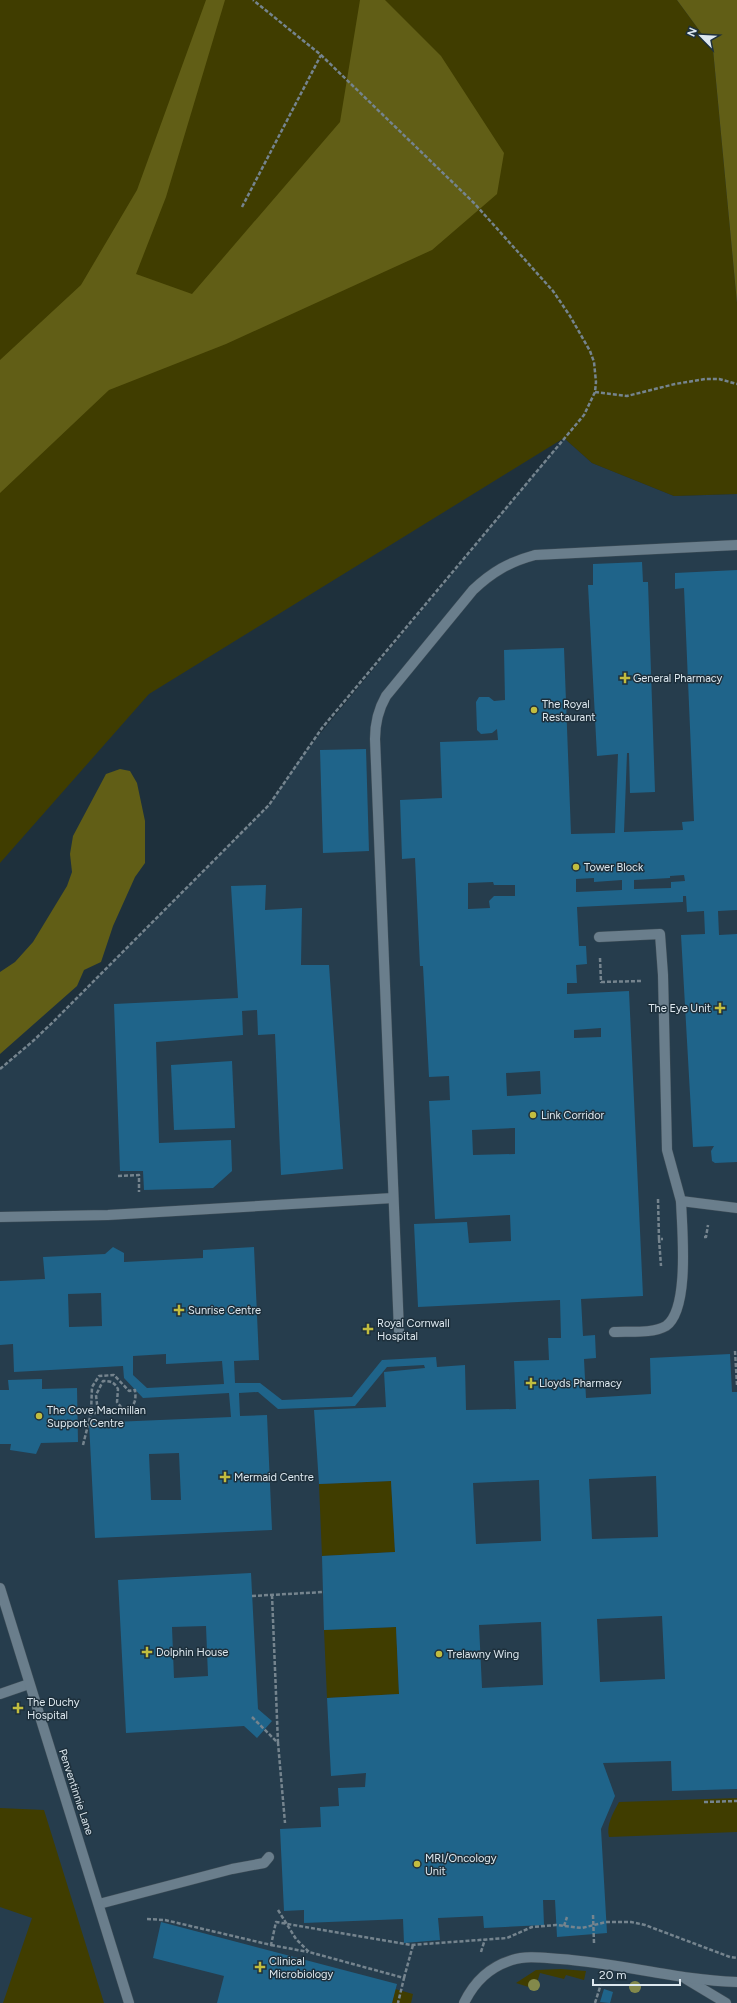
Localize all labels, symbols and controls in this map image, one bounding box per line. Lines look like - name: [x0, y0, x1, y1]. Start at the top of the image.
- north arrow: [681, 16, 721, 56]
- text: N: [685, 26, 700, 39]
- place label: General Pharmacy: [633, 672, 723, 685]
- marker: General Pharmacy: [620, 673, 630, 683]
- place label: The Royal Restaurant: [542, 698, 596, 724]
- marker: The Royal Restaurant: [529, 705, 539, 715]
- place label: Tower Block: [584, 861, 644, 874]
- marker: Tower Block: [571, 862, 581, 872]
- place label: The Eye Unit: [649, 1002, 711, 1015]
- marker: The Eye Unit: [714, 1002, 726, 1014]
- place label: Link Corridor: [541, 1109, 605, 1122]
- marker: Link Corridor: [528, 1110, 538, 1120]
- marker: Sunrise Centre: [173, 1304, 185, 1316]
- place label: Sunrise Centre: [188, 1304, 261, 1317]
- place label: Royal Cornwall Hospital: [377, 1317, 450, 1343]
- marker: Royal Cornwall Hospital: [362, 1323, 374, 1335]
- place label: Lloyds Pharmacy: [539, 1377, 622, 1390]
- marker: Lloyds Pharmacy: [526, 1378, 536, 1388]
- place label: The Cove Macmillan Support Centre: [47, 1404, 146, 1430]
- marker: The Cove Macmillan Support Centre: [34, 1411, 44, 1421]
- marker: Mermaid Centre: [219, 1471, 231, 1483]
- place label: Mermaid Centre: [234, 1471, 314, 1484]
- marker: Dolphin House: [141, 1646, 153, 1658]
- place label: Dolphin House: [156, 1646, 228, 1659]
- place label: Trelawny Wing: [447, 1648, 519, 1661]
- marker: Trelawny Wing: [434, 1649, 444, 1659]
- place label: The Duchy Hospital: [27, 1696, 80, 1722]
- marker: The Duchy Hospital: [12, 1702, 24, 1714]
- street label: Penventinnie Lane: [56, 1747, 96, 1837]
- place label: MRI/Oncology Unit: [425, 1852, 497, 1878]
- marker: MRI/Oncology Unit: [412, 1859, 422, 1869]
- place label: Clinical Microbiology: [269, 1955, 334, 1981]
- marker: Clinical Microbiology: [254, 1961, 266, 1973]
- scale bar: [593, 1961, 680, 1987]
- text: 20 m: [599, 1968, 627, 1982]

